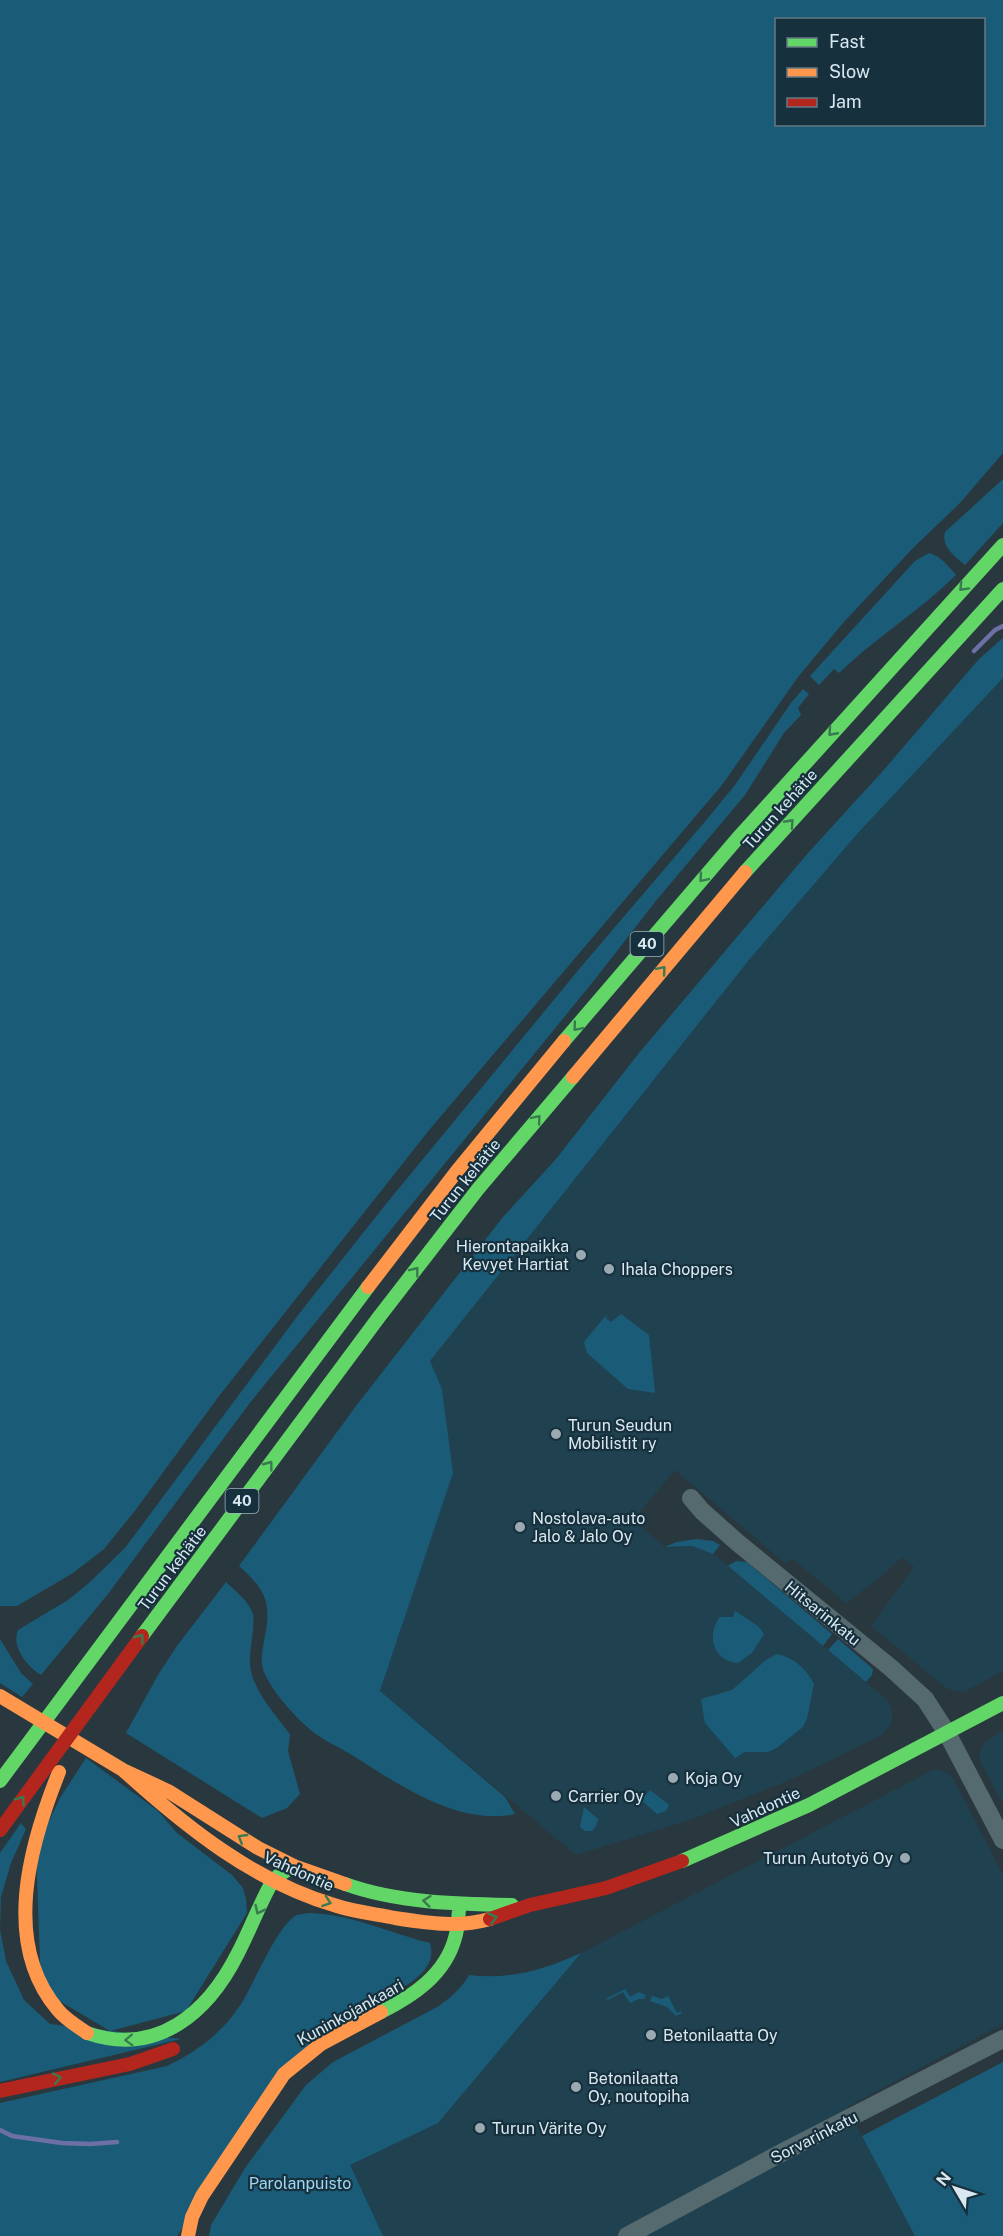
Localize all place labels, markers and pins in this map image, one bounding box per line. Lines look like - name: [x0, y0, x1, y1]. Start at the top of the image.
- place label: Hierontapaikka Kevyet Hartiat: [456, 1237, 569, 1274]
- marker: Hierontapaikka Kevyet Hartiat: [574, 1248, 588, 1262]
- place label: Ihala Choppers: [621, 1260, 733, 1279]
- marker: Ihala Choppers: [602, 1262, 616, 1276]
- place label: Turun Seudun Mobilistit ry: [568, 1416, 672, 1453]
- marker: Turun Seudun Mobilistit ry: [549, 1427, 563, 1441]
- place label: Nostolava-auto Jalo & Jalo Oy: [532, 1509, 645, 1546]
- marker: Nostolava-auto Jalo & Jalo Oy: [513, 1520, 527, 1534]
- place label: Koja Oy: [685, 1769, 742, 1788]
- marker: Koja Oy: [666, 1771, 680, 1785]
- place label: Carrier Oy: [568, 1787, 644, 1806]
- marker: Carrier Oy: [549, 1789, 563, 1803]
- place label: Turun Autotyö Oy: [763, 1849, 893, 1868]
- marker: Turun Autotyö Oy: [898, 1851, 912, 1865]
- place label: Betonilaatta Oy: [663, 2026, 778, 2045]
- marker: Betonilaatta Oy: [644, 2028, 658, 2042]
- place label: Betonilaatta Oy, noutopiha: [588, 2069, 689, 2106]
- marker: Betonilaatta Oy, noutopiha: [569, 2080, 583, 2094]
- place label: Turun Värite Oy: [492, 2119, 607, 2138]
- marker: Turun Värite Oy: [473, 2121, 487, 2135]

